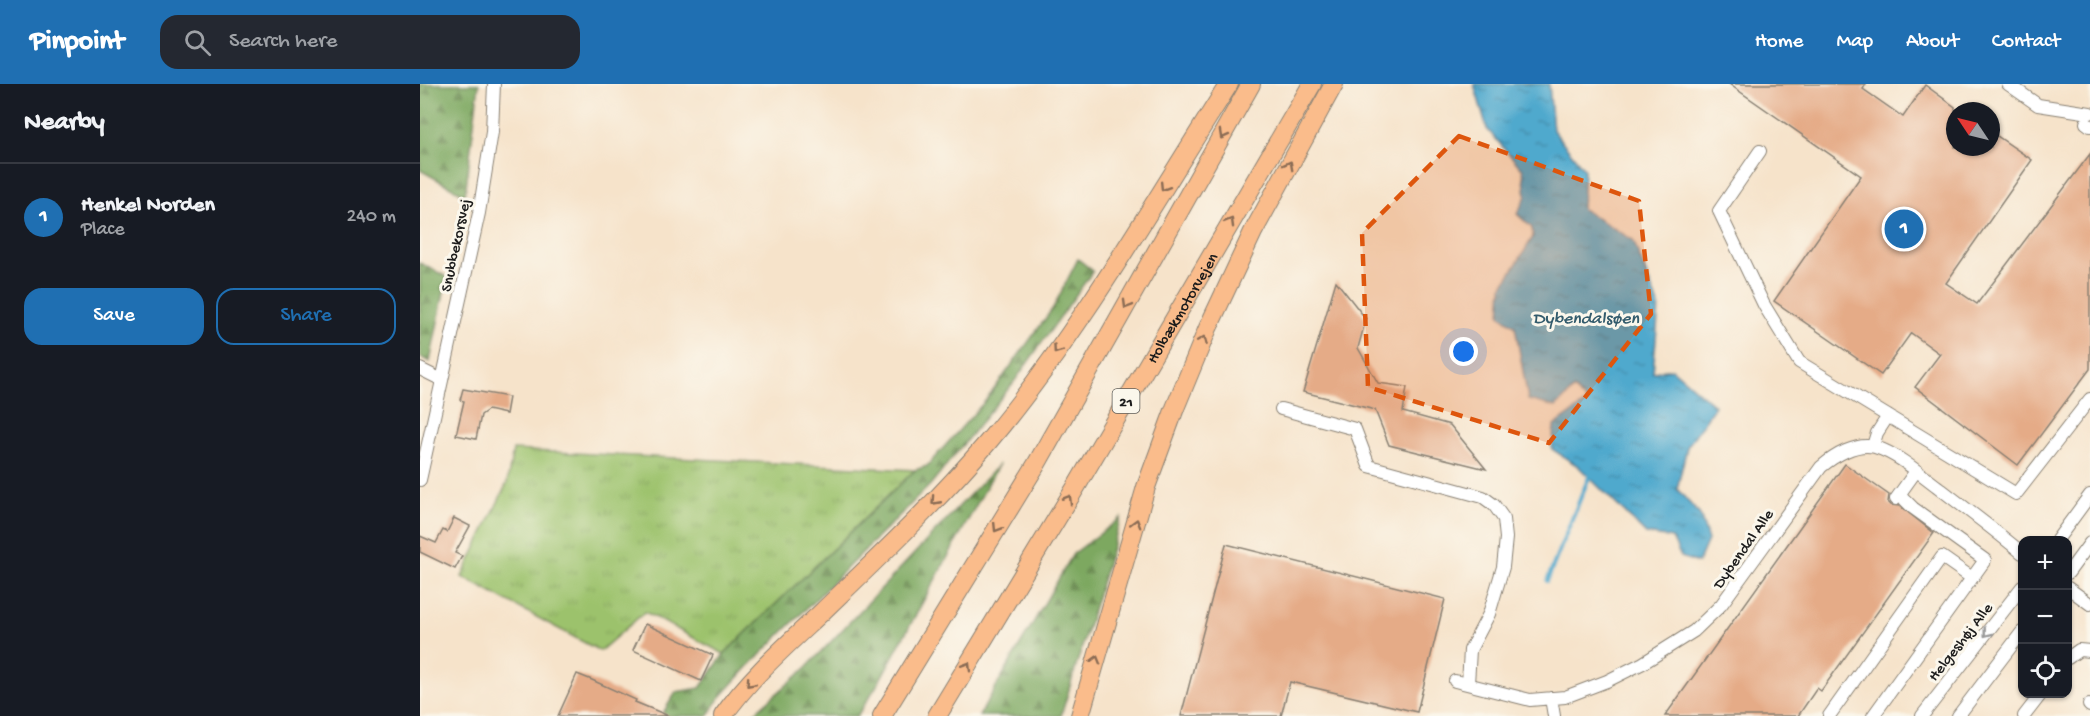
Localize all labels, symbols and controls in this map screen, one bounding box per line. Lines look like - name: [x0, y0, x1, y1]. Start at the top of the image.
- search box: [160, 15, 580, 69]
- text: Pinpoint: [30, 26, 124, 59]
- icon: search: [181, 26, 214, 59]
- text: Search here: [229, 29, 337, 55]
- text: Home: [1755, 30, 1803, 55]
- text: Map: [1836, 30, 1873, 55]
- text: About: [1906, 30, 1959, 55]
- text: Contact: [1992, 30, 2060, 55]
- north arrow: [1946, 102, 2000, 156]
- text: Nearby: [24, 108, 105, 139]
- one-way arrow: [1219, 129, 1230, 139]
- one-way arrow: [1282, 161, 1293, 171]
- one-way arrow: [1159, 181, 1171, 191]
- text: Henkel Norden: [81, 193, 215, 219]
- street label: Snubbekorsvej: [438, 197, 477, 294]
- text: 1: [39, 206, 48, 229]
- text: 240 m: [346, 206, 396, 229]
- pin: 1: [1884, 206, 1924, 252]
- one-way arrow: [1223, 218, 1234, 228]
- text: Place: [81, 219, 125, 242]
- street label: Holbækmotorvejen: [1144, 250, 1224, 368]
- button: Save: [24, 288, 204, 345]
- button: Share: [216, 288, 396, 345]
- one-way arrow: [1123, 299, 1134, 309]
- water label: Dybendalsøen: [1533, 309, 1640, 330]
- one-way arrow: [1196, 335, 1208, 346]
- your location: [1449, 337, 1478, 366]
- one-way arrow: [1053, 343, 1064, 354]
- road number: 21: [1112, 389, 1140, 413]
- one-way arrow: [931, 495, 942, 505]
- one-way arrow: [1061, 495, 1073, 505]
- street label: Dybendal Alle: [1710, 506, 1780, 594]
- one-way arrow: [1129, 518, 1141, 529]
- one-way arrow: [993, 522, 1005, 532]
- map controls: [2018, 536, 2072, 698]
- button: +: [2018, 536, 2072, 590]
- button: −: [2018, 590, 2072, 644]
- street label: Helgeshøj Alle: [1925, 600, 1999, 686]
- one-way arrow: [1983, 626, 1994, 637]
- button: locate: [2018, 644, 2072, 698]
- one-way arrow: [1089, 655, 1101, 666]
- one-way arrow: [960, 662, 972, 672]
- one-way arrow: [746, 677, 757, 687]

